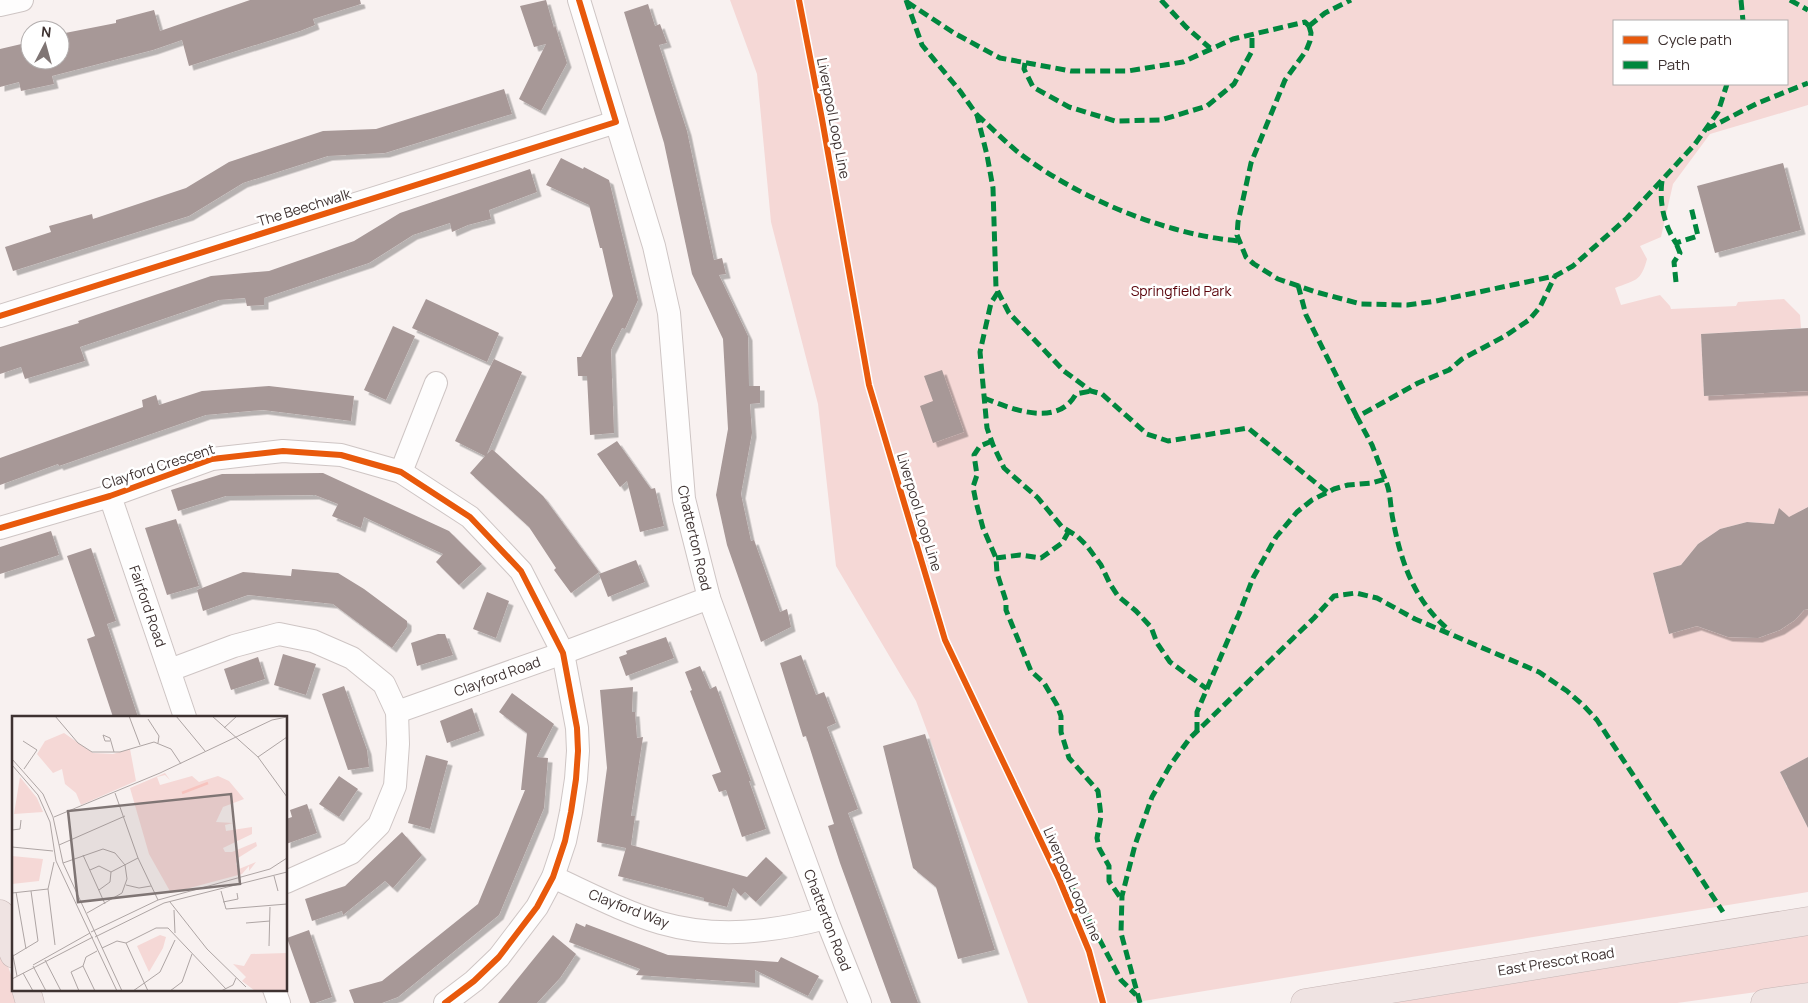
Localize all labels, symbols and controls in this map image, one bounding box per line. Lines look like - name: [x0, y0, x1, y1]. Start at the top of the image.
- north arrow: [20, 20, 70, 70]
- legend: [1613, 20, 1788, 85]
- text: N: [40, 22, 52, 42]
- text: Cycle path: [1658, 29, 1732, 50]
- text: Path: [1658, 54, 1690, 75]
- street label: Liverpool Loop Line: [813, 56, 855, 180]
- street label: The Beechwalk: [255, 183, 354, 230]
- park label: Springfield Park: [1131, 281, 1232, 300]
- street label: Clayford Crescent: [99, 439, 217, 493]
- street label: Liverpool Loop Line: [893, 450, 947, 574]
- street label: Chatterton Road: [674, 483, 716, 593]
- street label: Fairford Road: [125, 563, 171, 649]
- street label: Clayford Road: [451, 652, 543, 700]
- inset map: [12, 716, 288, 990]
- street label: Liverpool Loop Line: [1039, 824, 1107, 944]
- street label: Chatterton Road: [800, 866, 856, 974]
- street label: Clayford Way: [586, 884, 673, 932]
- street label: East Prescot Road: [1496, 942, 1616, 980]

